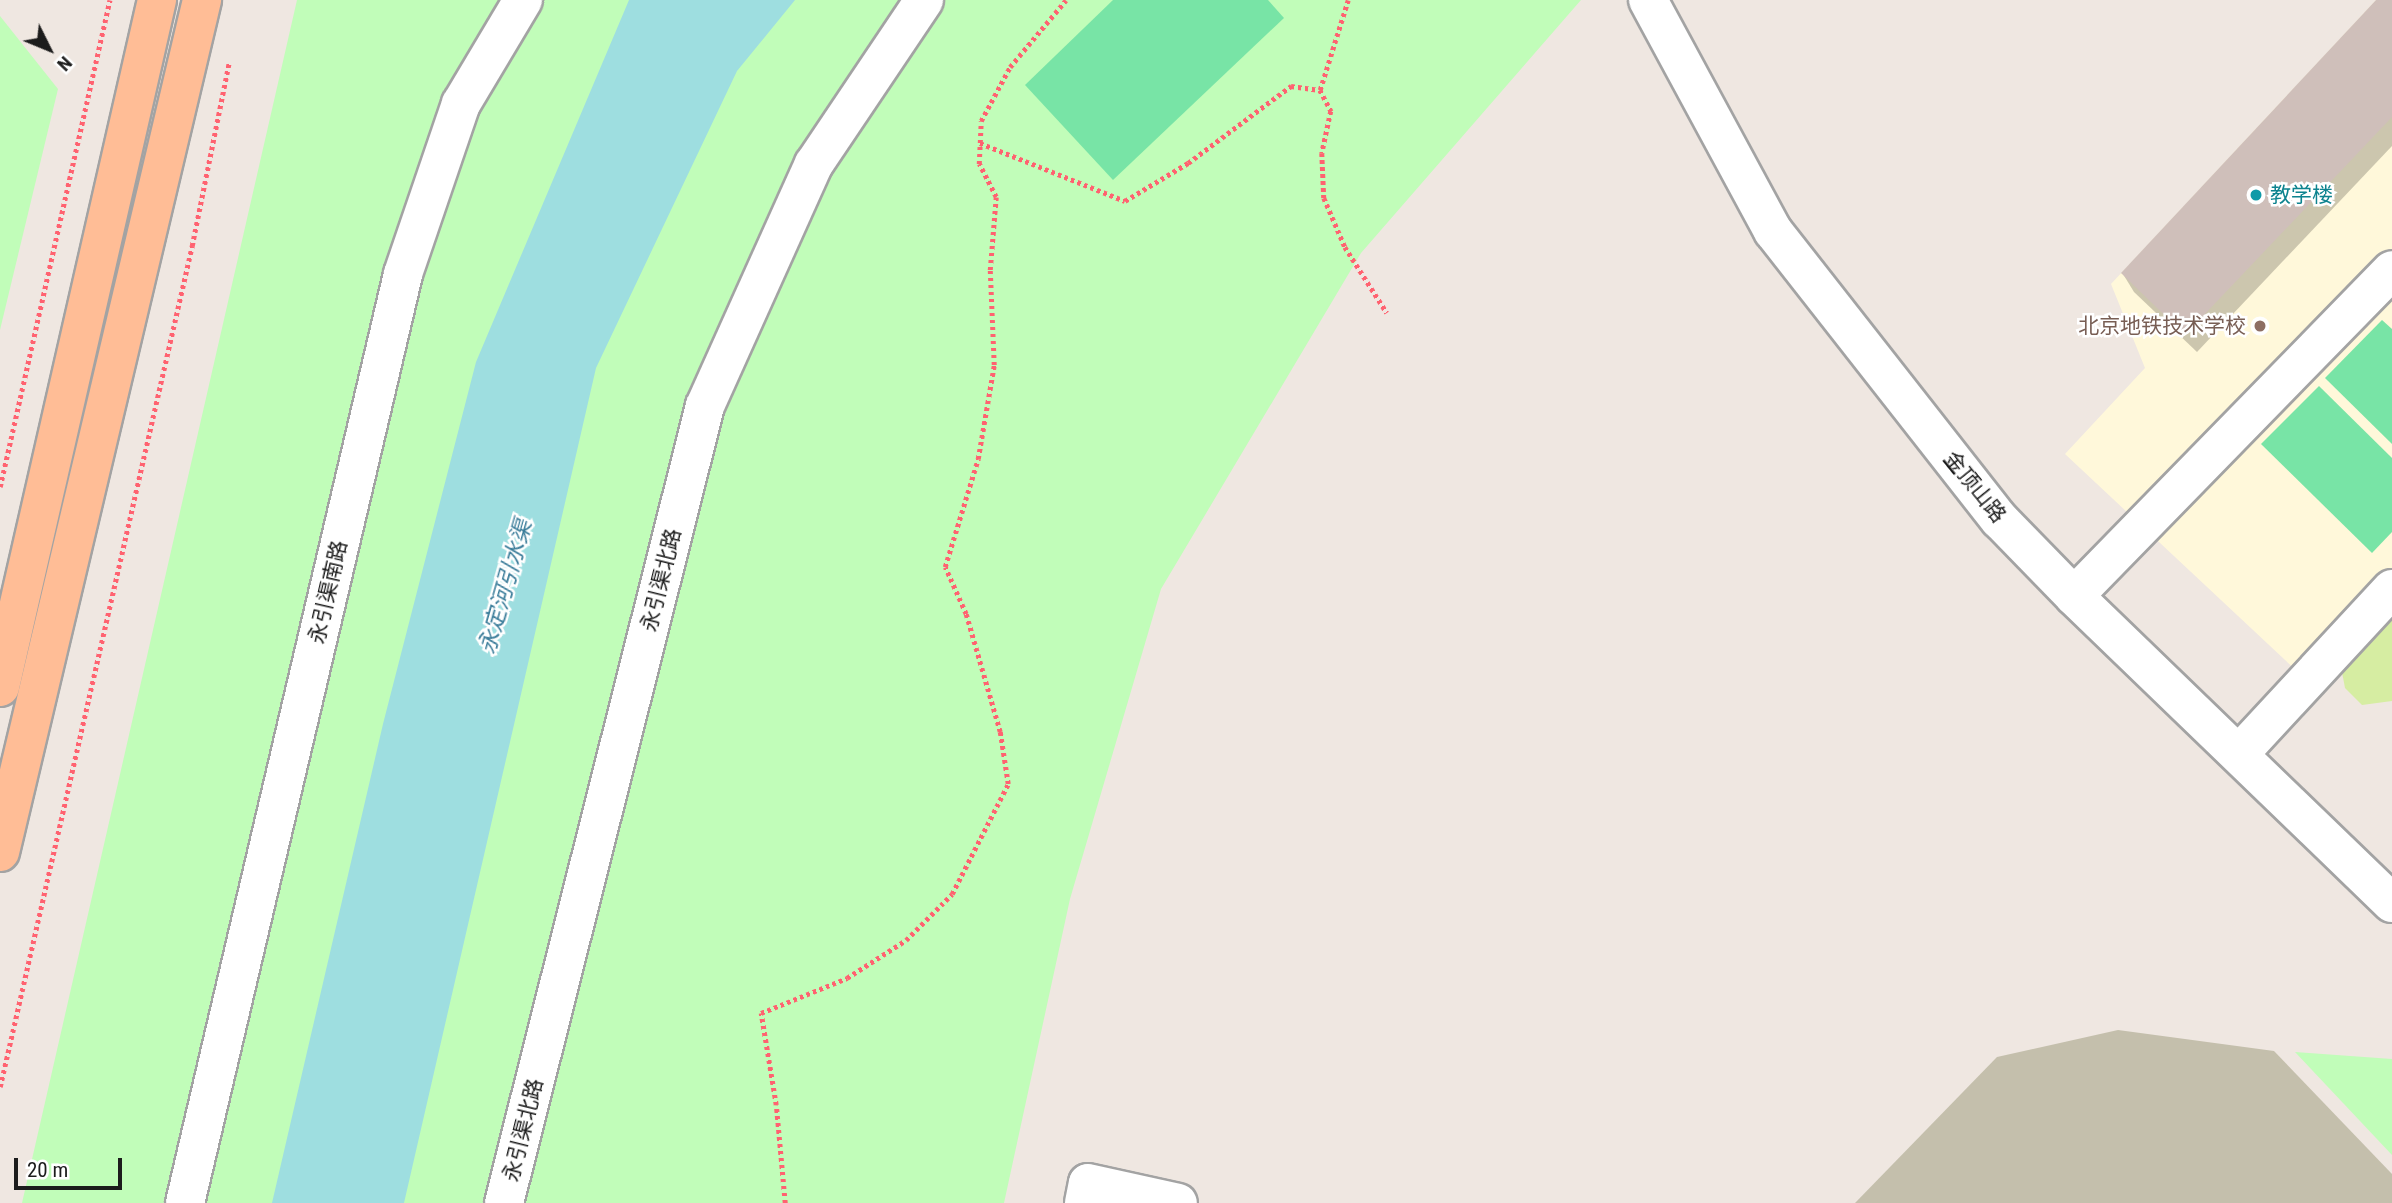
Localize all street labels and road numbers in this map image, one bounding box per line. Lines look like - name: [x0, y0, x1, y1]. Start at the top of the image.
- street label: 金顶山路: [1939, 446, 2011, 528]
- street label: 永引渠北路: [636, 526, 686, 634]
- street label: 永引渠南路: [304, 538, 352, 646]
- street label: 永引渠北路: [498, 1076, 548, 1184]

